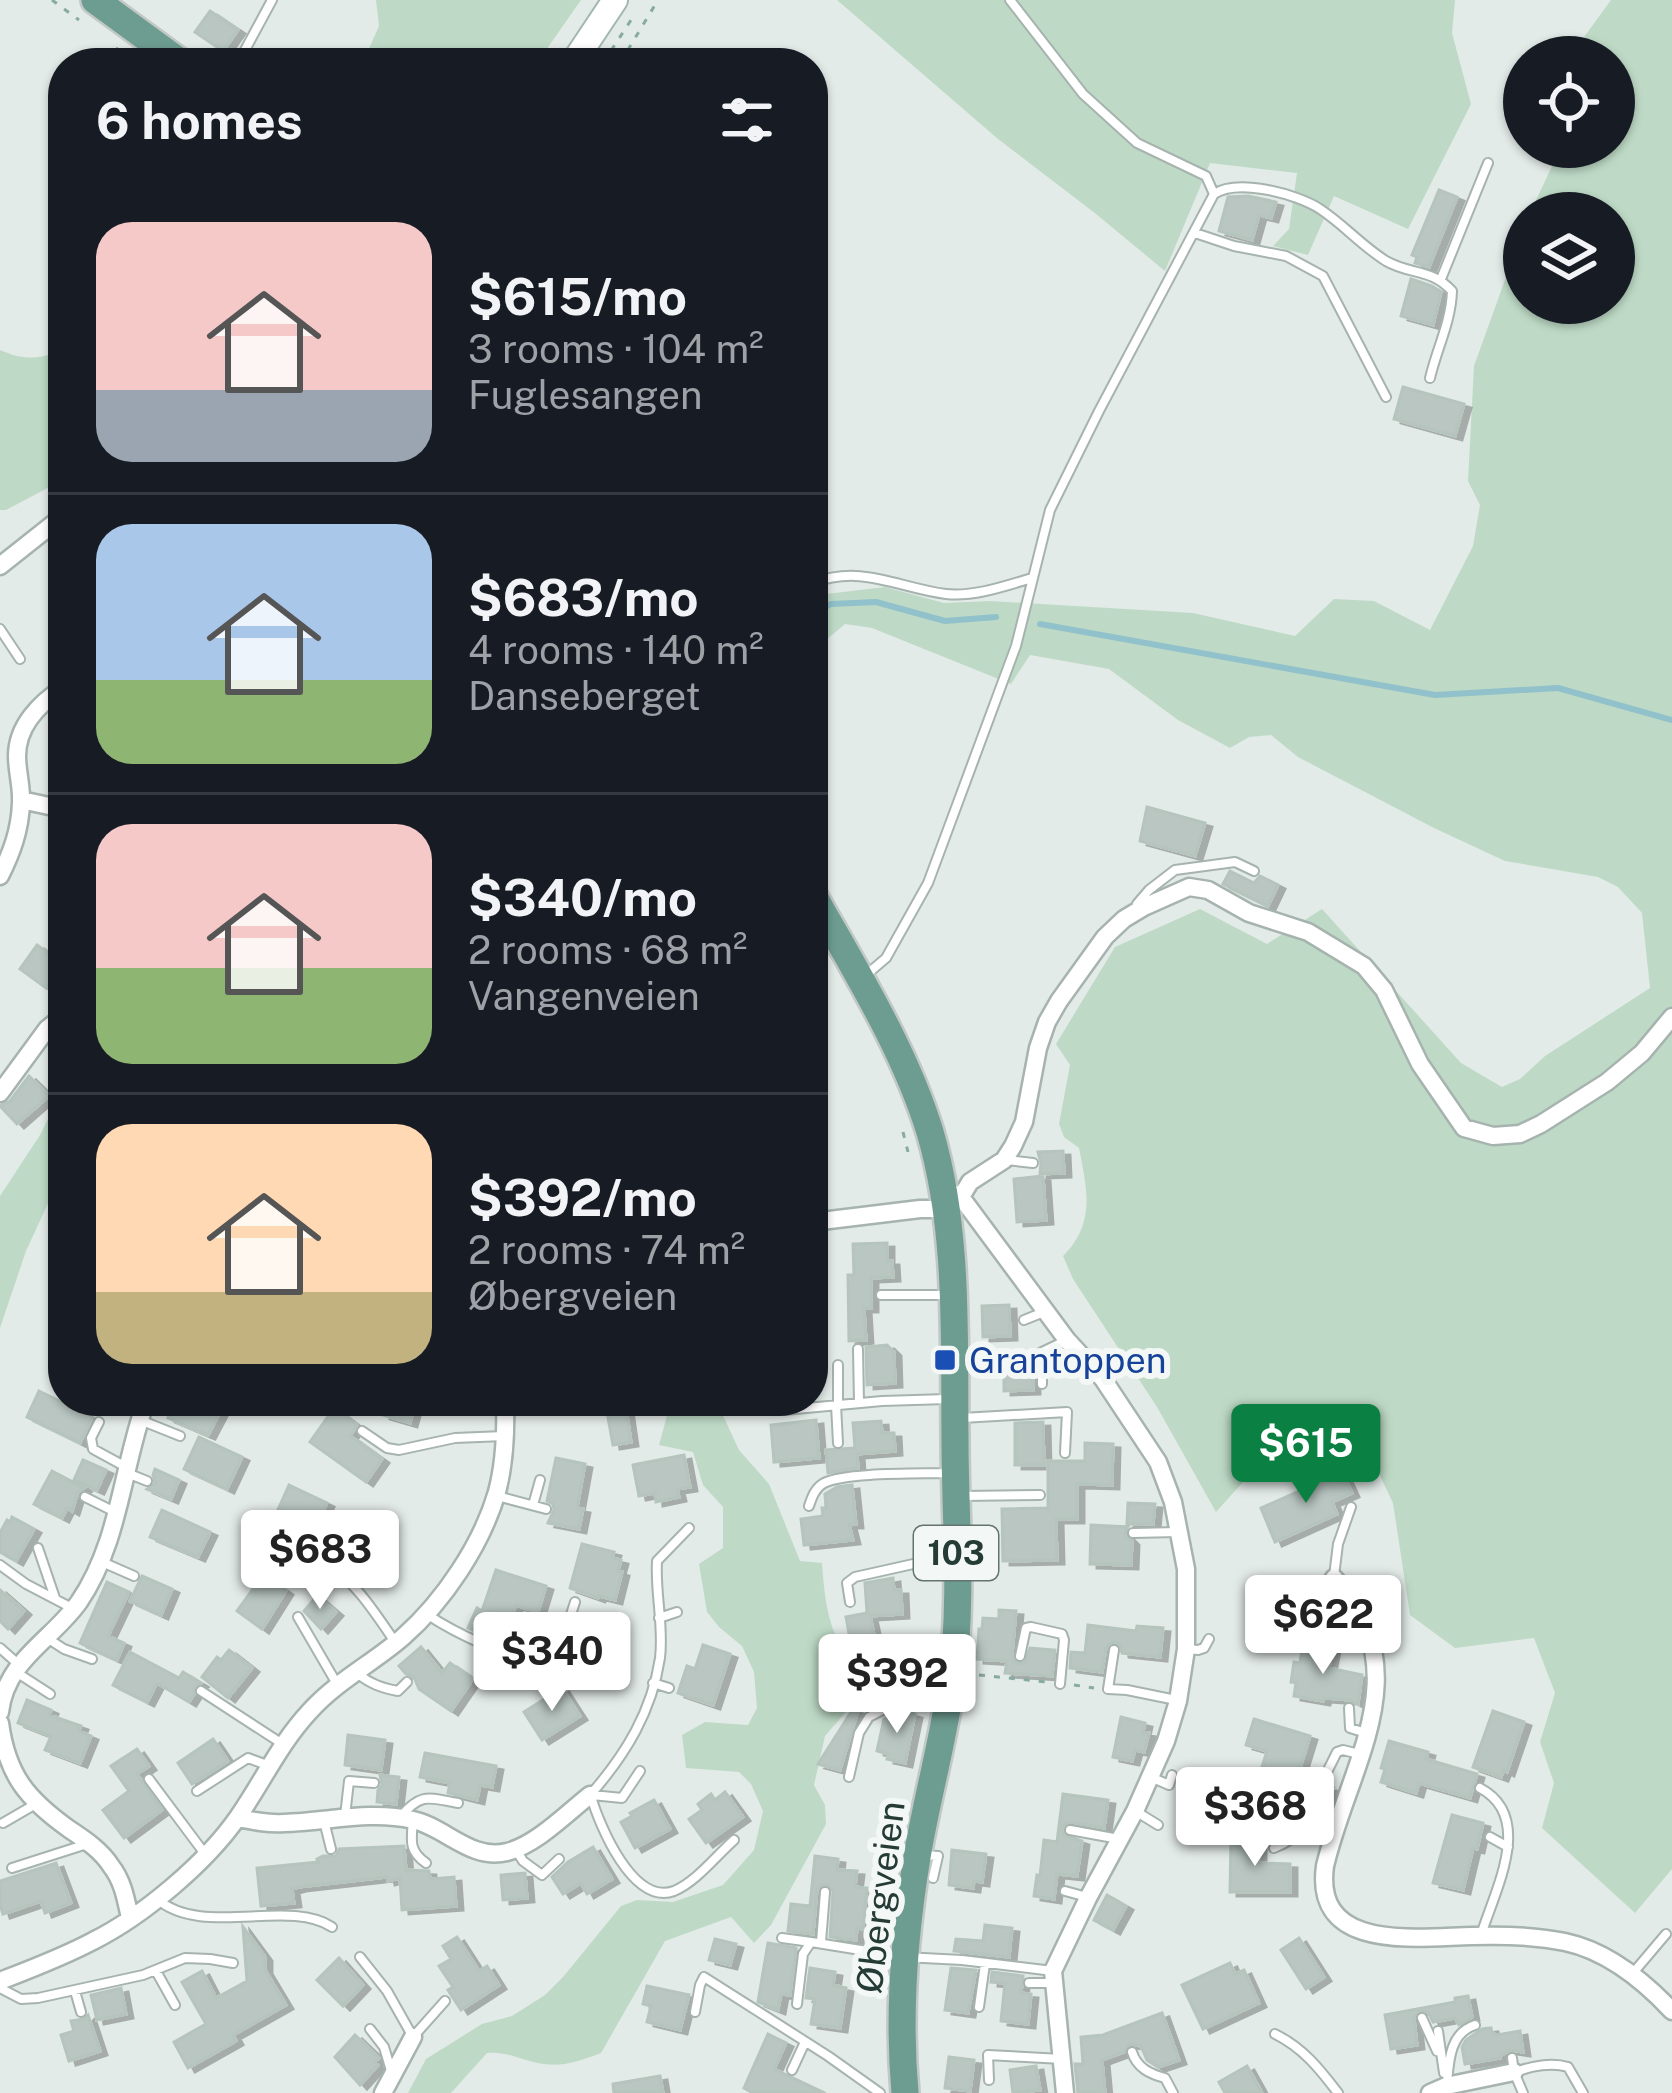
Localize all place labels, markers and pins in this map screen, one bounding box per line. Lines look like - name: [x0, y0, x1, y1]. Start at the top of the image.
- place label: Grantoppen: [969, 1339, 1167, 1381]
- marker: Grantoppen: [932, 1347, 958, 1373]
- pin: $615: [1235, 1404, 1377, 1506]
- pin: $683: [249, 1510, 391, 1612]
- pin: $622: [1252, 1575, 1394, 1677]
- pin: $340: [481, 1612, 623, 1714]
- pin: $392: [826, 1634, 968, 1736]
- pin: $368: [1184, 1767, 1326, 1869]

